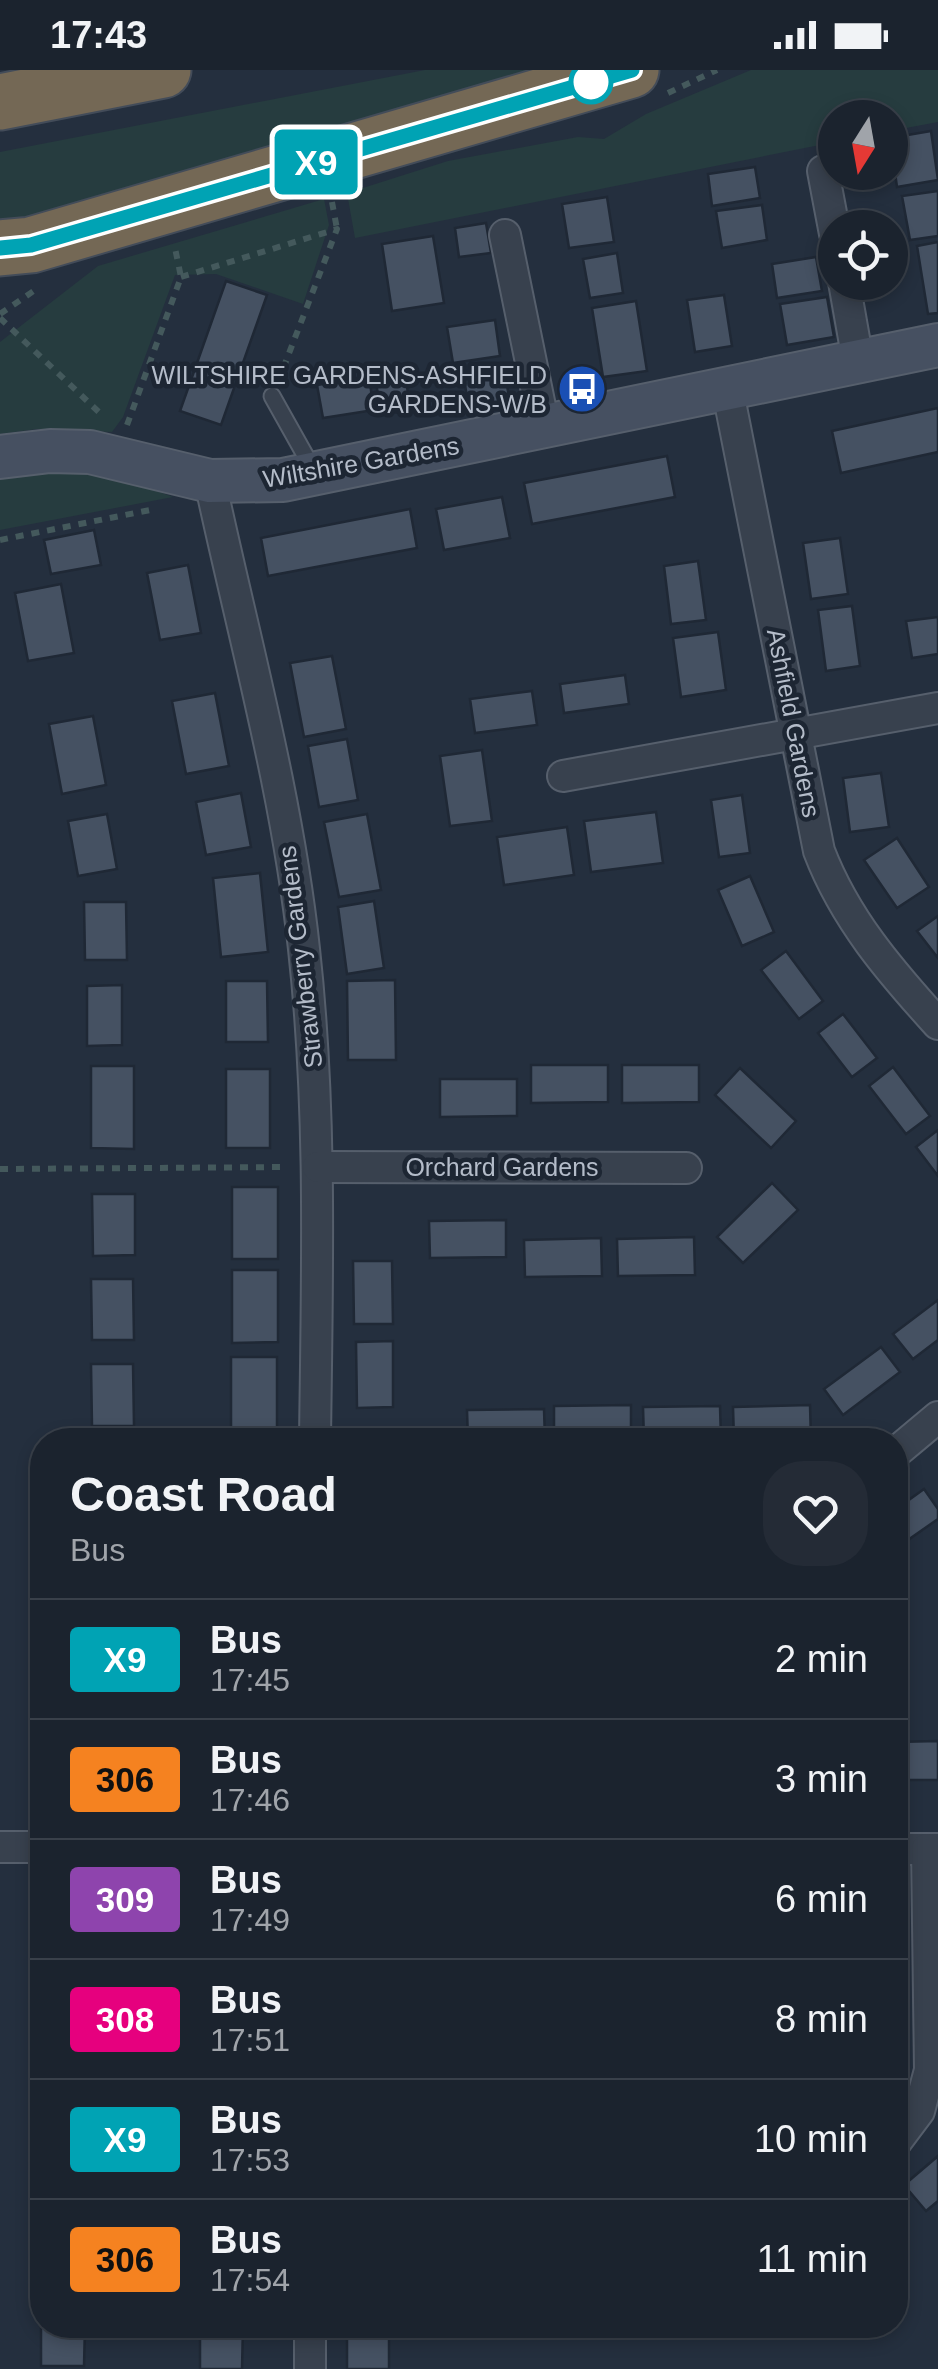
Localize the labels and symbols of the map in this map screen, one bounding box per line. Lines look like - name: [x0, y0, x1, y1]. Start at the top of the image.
- unlabelled marker: [570, 61, 612, 103]
- north arrow: [818, 100, 908, 190]
- line badge: X9: [271, 129, 361, 194]
- place label: WILTSHIRE GARDENS-ASHFIELD GARDENS-W/B: [152, 361, 547, 418]
- bus stop icon: WILTSHIRE GARDENS-ASHFIELD GARDENS-W/B: [556, 363, 608, 415]
- street label: Wiltshire Gardens: [261, 431, 461, 493]
- street label: Ashfield Gardens: [762, 626, 826, 820]
- street label: Strawberry Gardens: [272, 844, 328, 1070]
- street label: Orchard Gardens: [405, 1153, 599, 1181]

